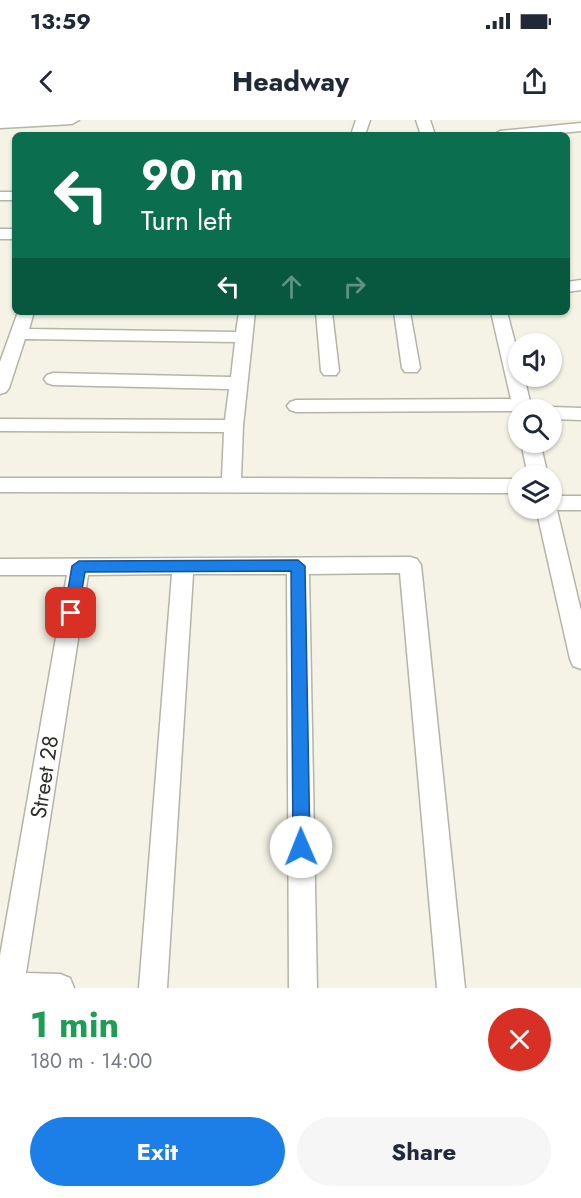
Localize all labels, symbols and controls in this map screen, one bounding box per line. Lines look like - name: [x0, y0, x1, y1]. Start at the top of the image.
- text: 13:59: [30, 5, 91, 37]
- text: Headway: [232, 62, 349, 101]
- icon: back: [30, 65, 63, 98]
- icon: share: [518, 65, 551, 98]
- text: 90 m: [141, 145, 244, 206]
- icon: left: [42, 156, 120, 234]
- text: Turn left: [141, 201, 231, 240]
- icon: left: [212, 270, 245, 303]
- icon: ahead: [275, 270, 308, 303]
- icon: right: [338, 270, 371, 303]
- map controls: [508, 333, 562, 519]
- button: sound: [508, 333, 562, 387]
- button: search: [508, 399, 562, 453]
- button: layers: [508, 465, 562, 519]
- pin: [45, 587, 96, 638]
- icon: arrive: [54, 596, 87, 629]
- street label: Street 28: [22, 733, 66, 821]
- position arrow: [269, 815, 333, 879]
- text: 1 min: [30, 998, 119, 1050]
- button: close: [488, 1008, 551, 1071]
- text: 180 m · 14:00: [30, 1047, 152, 1076]
- button: Exit: [30, 1117, 285, 1186]
- button: Share: [297, 1117, 551, 1186]

